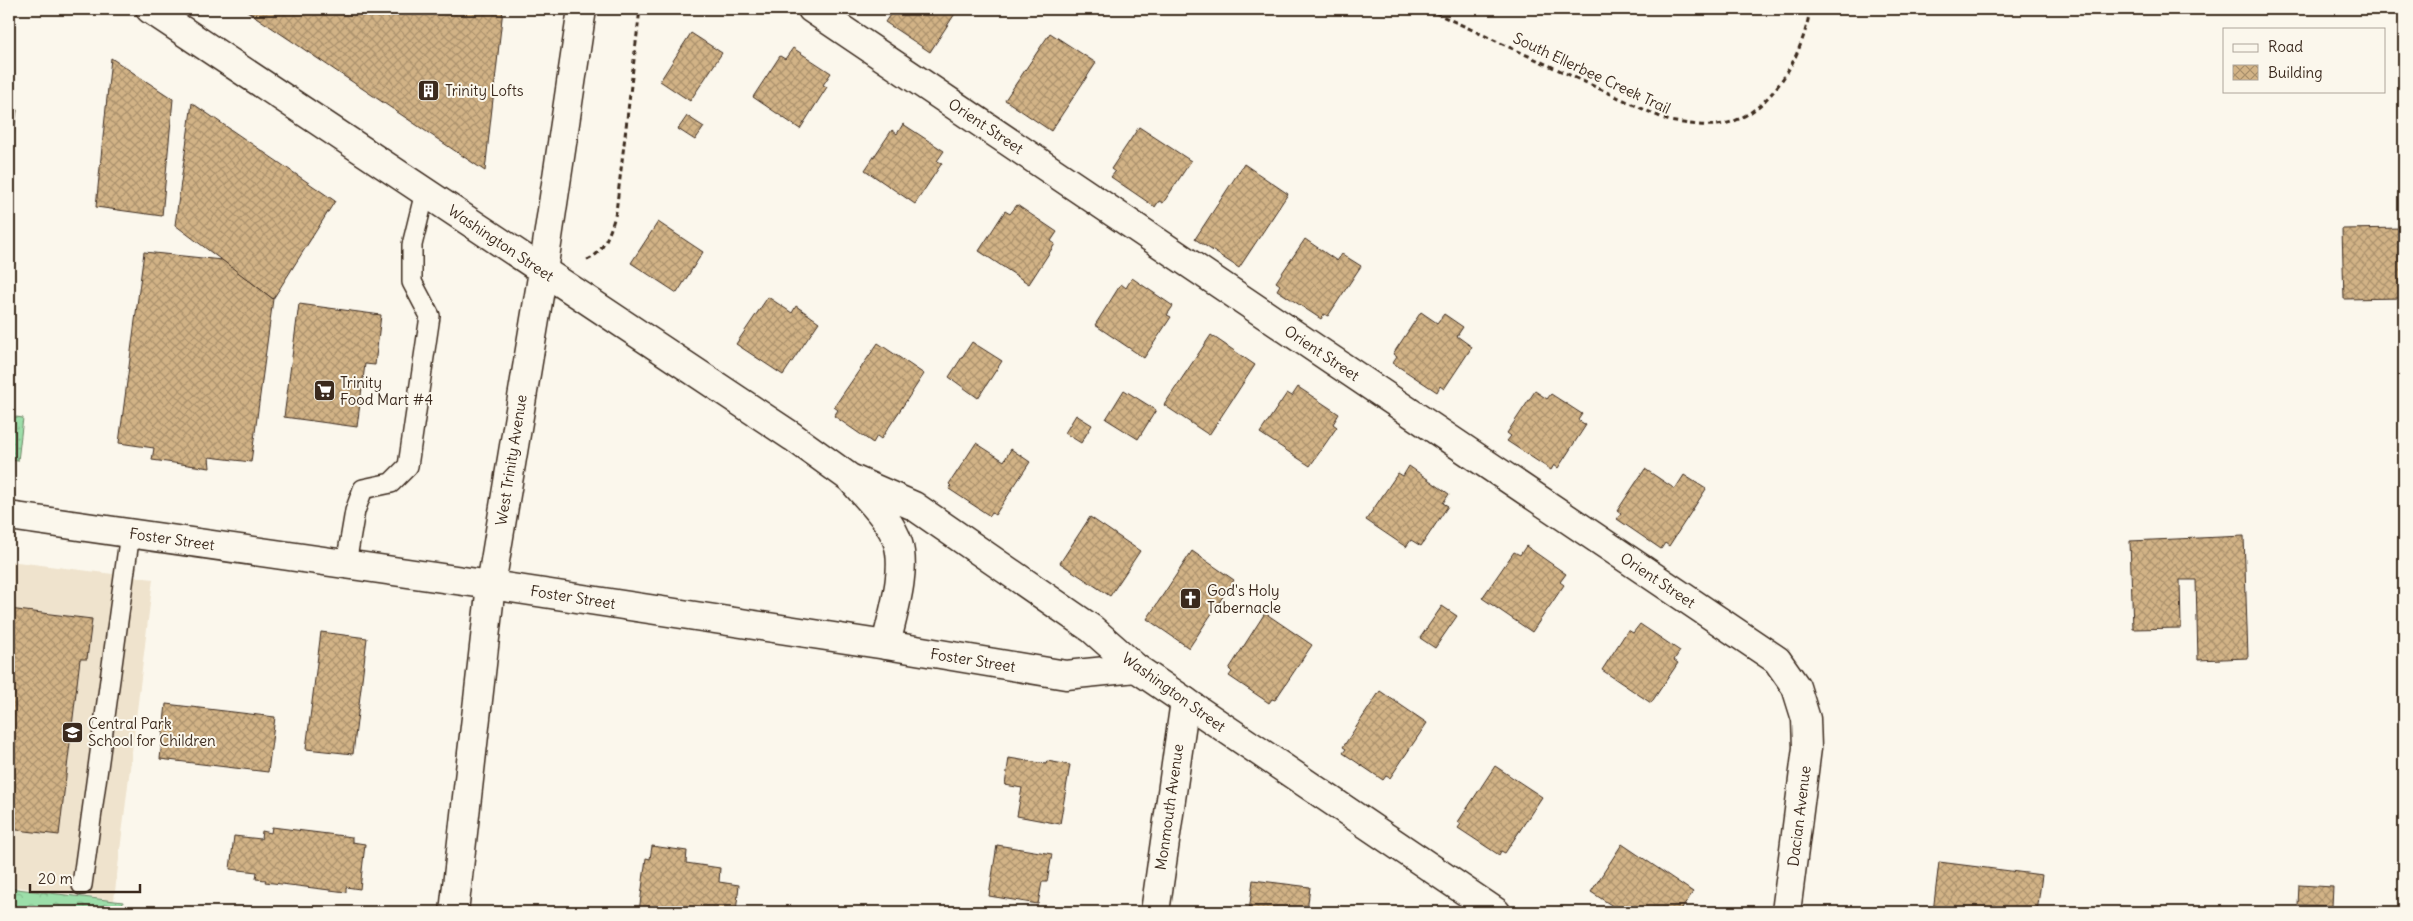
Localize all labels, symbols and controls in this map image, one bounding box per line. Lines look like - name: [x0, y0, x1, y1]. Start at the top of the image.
- street label: South Ellerbee Creek Trail: [1510, 28, 1674, 118]
- legend: [2223, 28, 2386, 92]
- text: Road: [2268, 37, 2303, 56]
- text: Building: [2268, 63, 2323, 82]
- building icon: Trinity Lofts: [417, 78, 441, 102]
- place label: Trinity Lofts: [445, 81, 524, 100]
- street label: Orient Street: [945, 94, 1027, 158]
- street label: Washington Street: [445, 201, 557, 285]
- street label: Orient Street: [1281, 321, 1363, 385]
- place label: Trinity Food Mart #4: [340, 373, 433, 409]
- supermarket icon: Trinity Food Mart #4: [312, 379, 336, 403]
- street label: West Trinity Avenue: [491, 393, 531, 527]
- street label: Foster Street: [128, 524, 216, 554]
- street label: Orient Street: [1617, 548, 1699, 612]
- street label: Foster Street: [529, 581, 617, 613]
- place label: God's Holy Tabernacle: [1207, 581, 1281, 617]
- church icon: God's Holy Tabernacle: [1179, 587, 1203, 611]
- street label: Foster Street: [929, 644, 1017, 676]
- street label: Washington Street: [1119, 648, 1229, 736]
- place label: Central Park School for Children: [88, 714, 216, 750]
- school or university icon: Central Park School for Children: [60, 720, 84, 744]
- street label: Monmouth Avenue: [1151, 743, 1187, 871]
- street label: Dacian Avenue: [1783, 765, 1815, 867]
- scale bar: [30, 861, 140, 893]
- text: 20 m: [38, 869, 73, 888]

